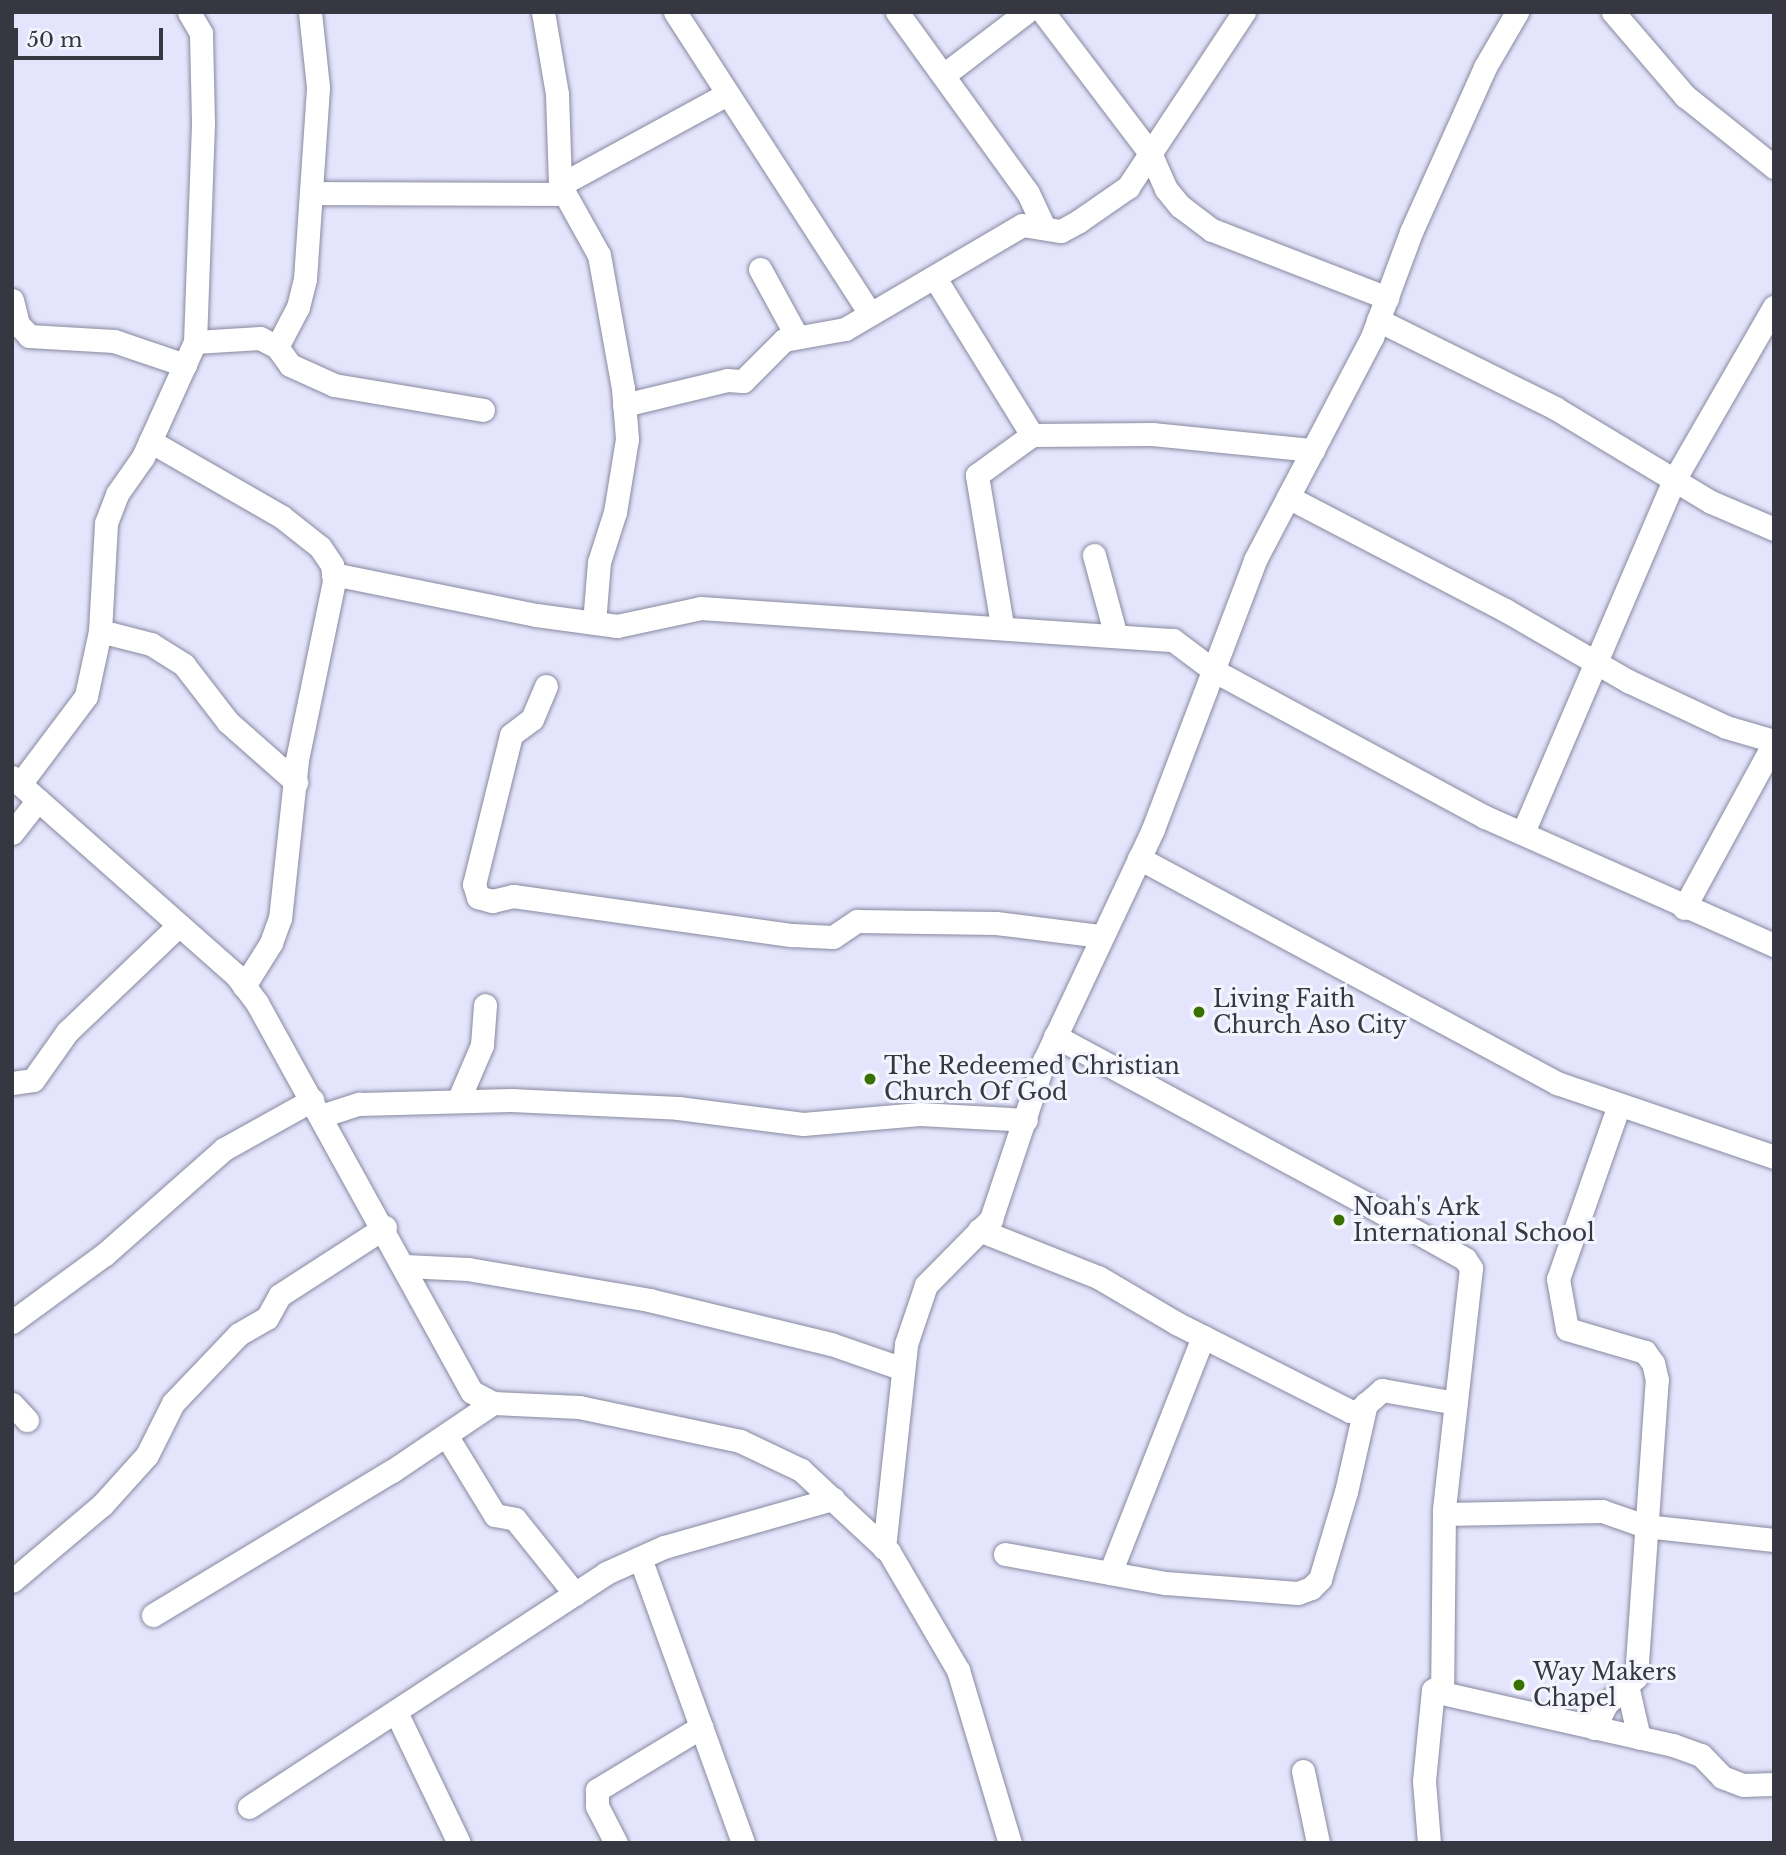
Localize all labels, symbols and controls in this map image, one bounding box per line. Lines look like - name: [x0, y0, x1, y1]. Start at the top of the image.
- scale bar: [18, 14, 166, 58]
- text: 50 m: [27, 27, 82, 53]
- place label: Living Faith Church Aso City: [1213, 985, 1408, 1039]
- marker: Living Faith Church Aso City: [1191, 1004, 1207, 1020]
- place label: The Redeemed Christian Church Of God: [884, 1052, 1180, 1106]
- marker: The Redeemed Christian Church Of God: [862, 1071, 878, 1087]
- place label: Noah's Ark International School: [1353, 1193, 1595, 1247]
- marker: Noah's Ark International School: [1331, 1212, 1347, 1228]
- place label: Way Makers Chapel: [1533, 1658, 1677, 1712]
- marker: Way Makers Chapel: [1511, 1677, 1527, 1693]

